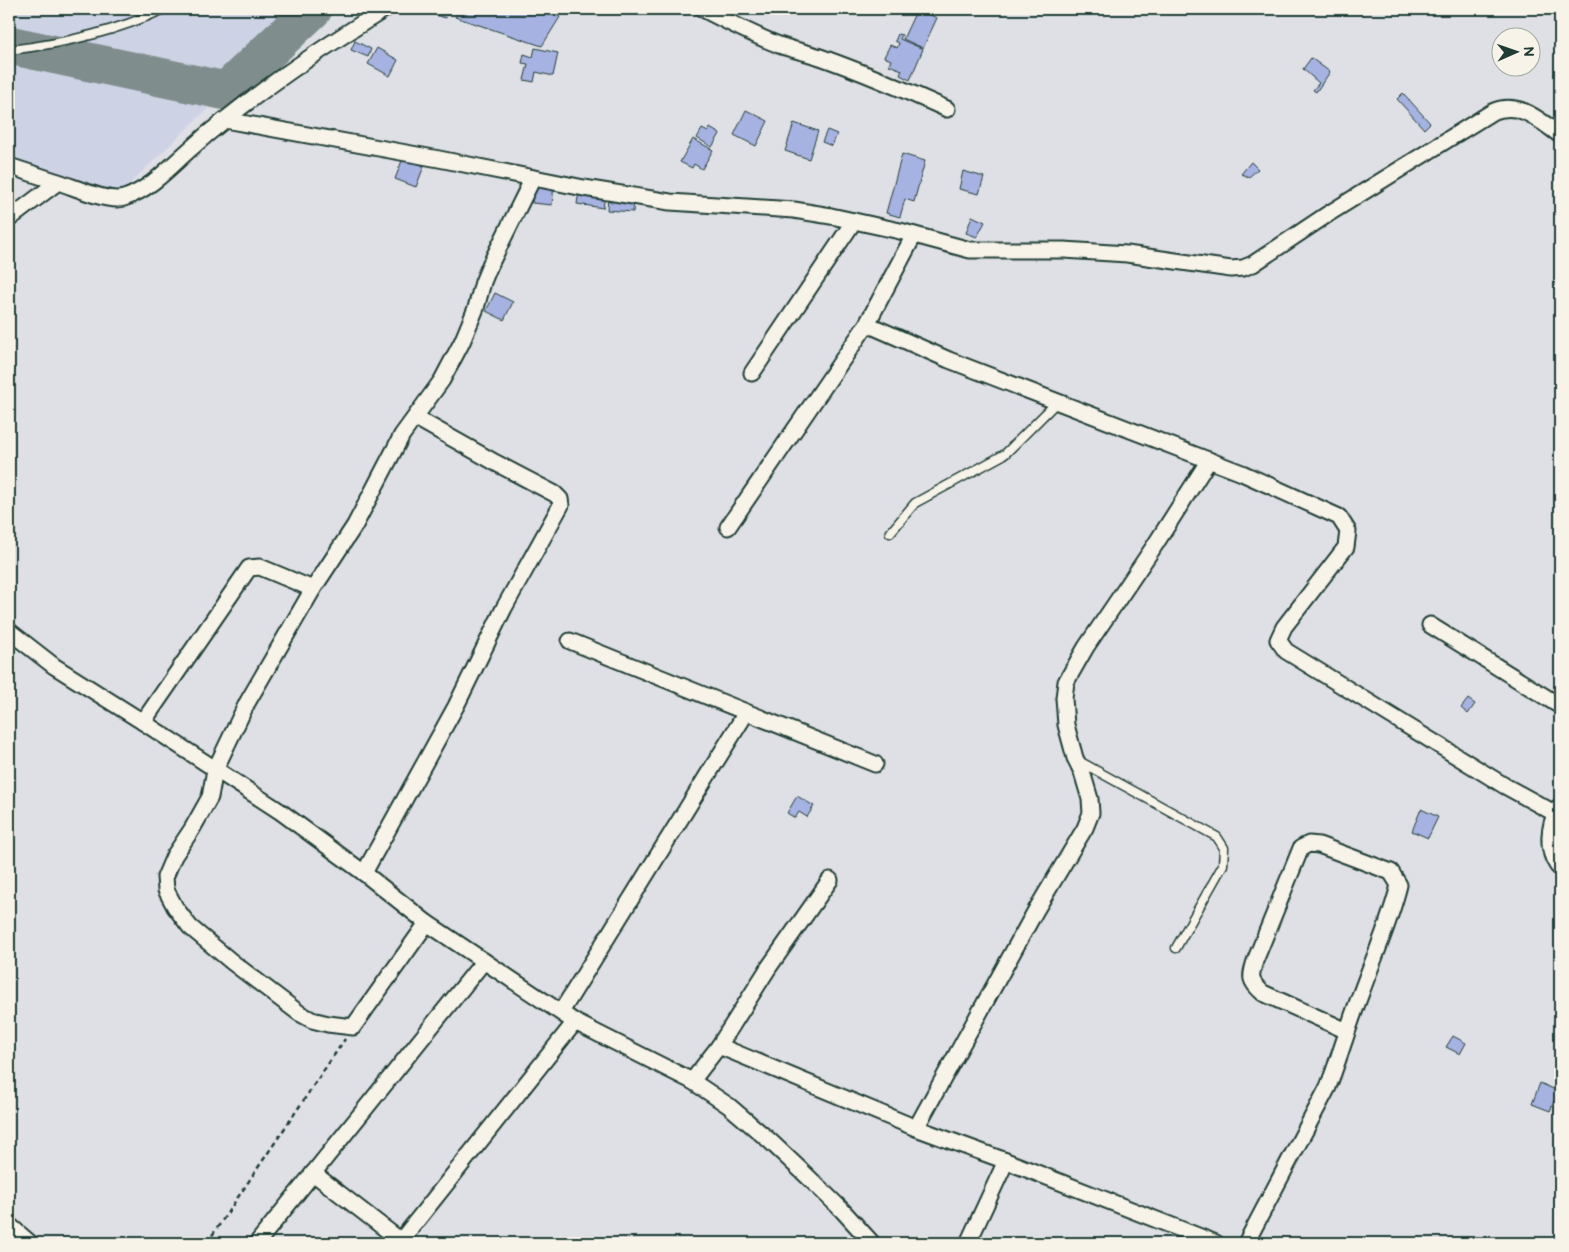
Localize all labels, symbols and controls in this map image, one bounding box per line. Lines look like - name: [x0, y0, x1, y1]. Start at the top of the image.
- north arrow: [1492, 28, 1542, 78]
- text: N: [1520, 46, 1537, 57]

